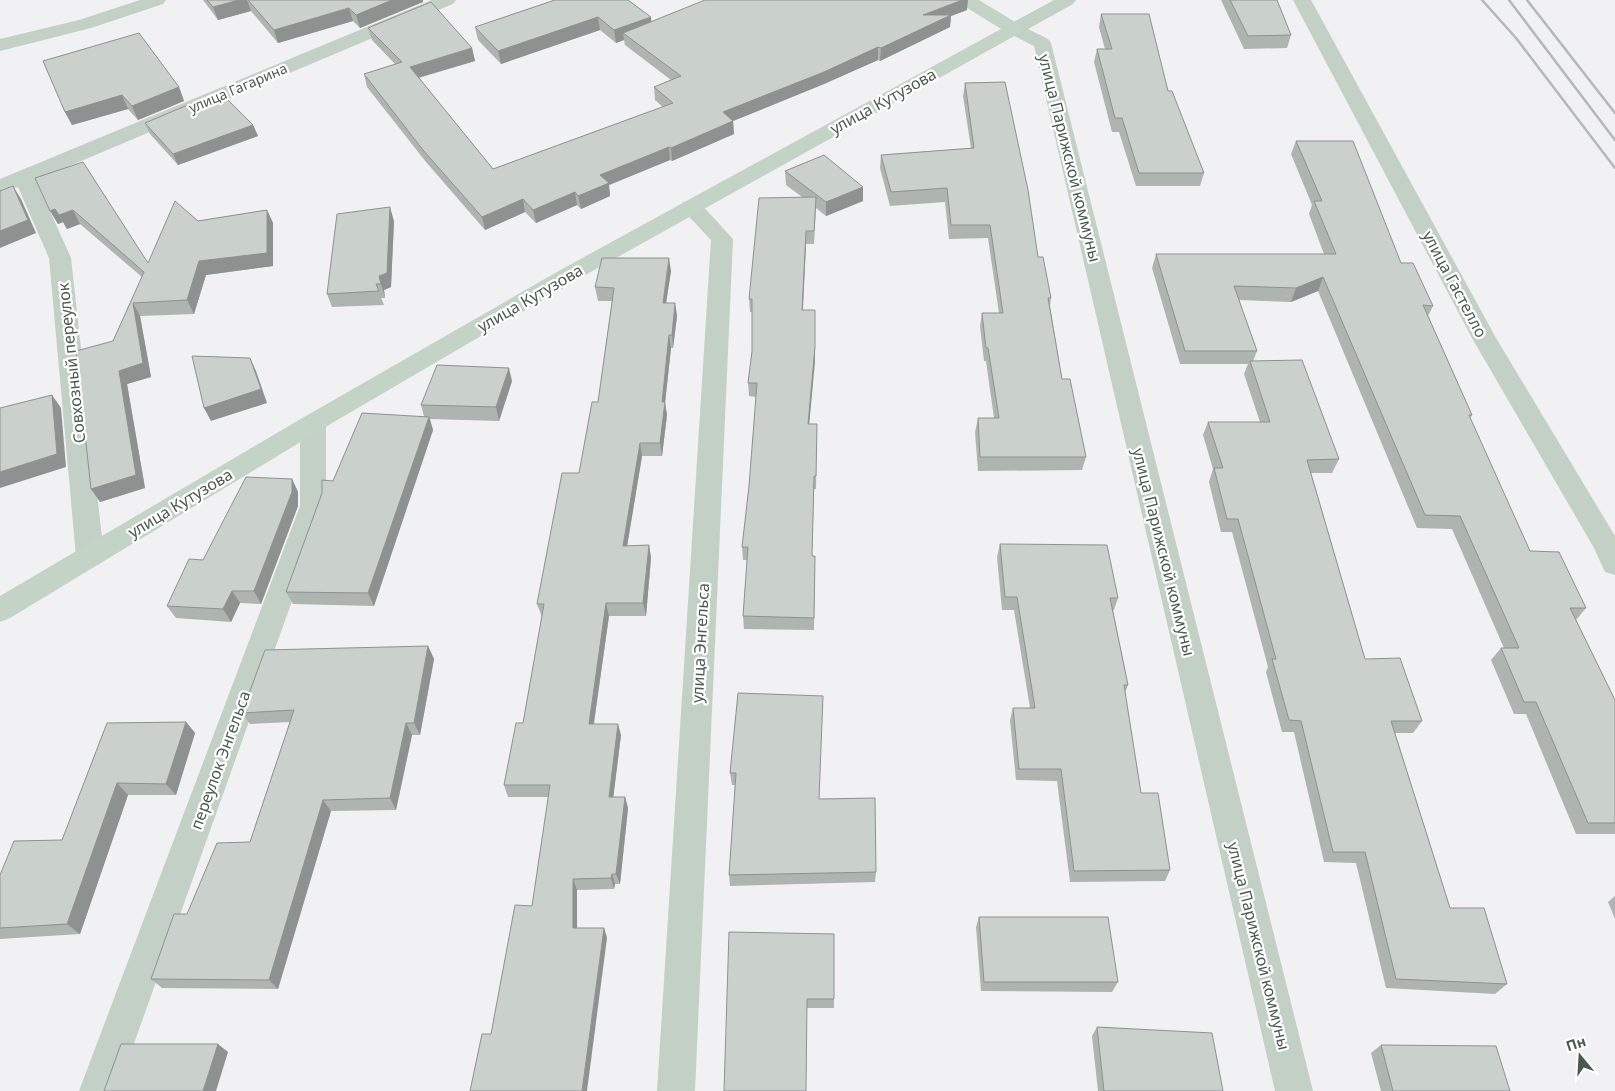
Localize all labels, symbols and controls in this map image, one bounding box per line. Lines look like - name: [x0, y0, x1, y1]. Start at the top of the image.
- street label: улица Парижской коммуны: [1033, 52, 1107, 264]
- street label: улица Гагарина: [186, 58, 290, 117]
- street label: улица Кутузова: [826, 63, 940, 139]
- street label: улица Гастелло: [1418, 227, 1492, 341]
- street label: улица Кутузова: [473, 259, 587, 337]
- street label: Совхозный переулок: [52, 281, 90, 444]
- street label: улица Парижской коммуны: [1127, 446, 1201, 658]
- street label: улица Кутузова: [124, 463, 236, 543]
- street label: улица Энгельса: [686, 582, 714, 704]
- street label: переулок Энгельса: [185, 688, 255, 832]
- street label: улица Парижской коммуны: [1222, 840, 1296, 1052]
- north arrow: [1555, 1031, 1605, 1081]
- text: Пн: [1563, 1031, 1588, 1055]

